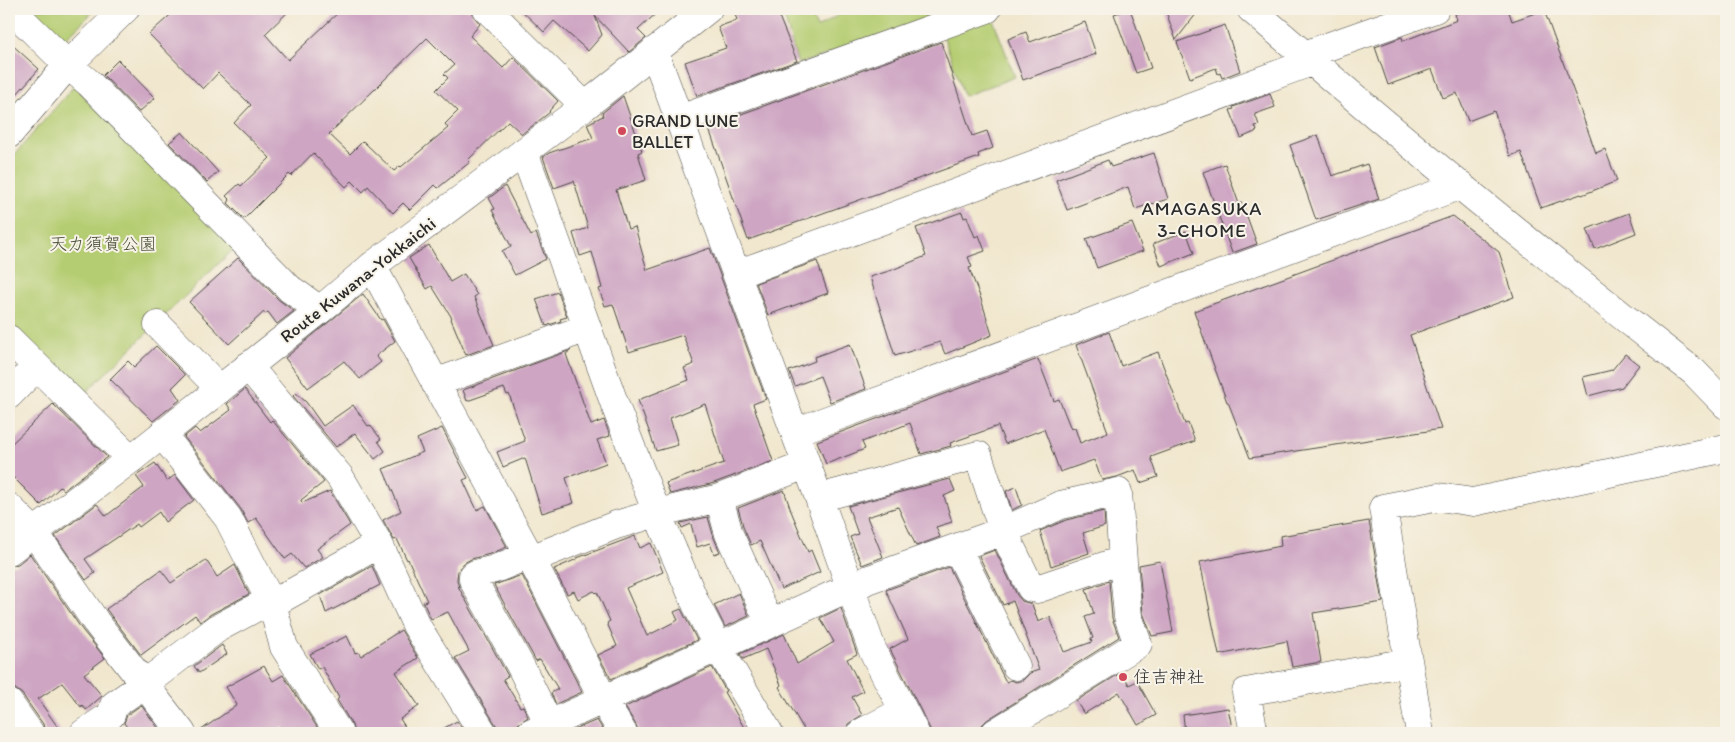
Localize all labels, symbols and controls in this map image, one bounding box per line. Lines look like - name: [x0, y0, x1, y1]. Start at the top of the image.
- place label: GRAND LUNE BALLET: [632, 110, 738, 153]
- marker: GRAND LUNE BALLET: [616, 125, 628, 137]
- district label: AMAGASUKA 3-CHOME: [1142, 197, 1262, 242]
- street label: Route Kuwana-Yokkaichi: [276, 212, 440, 348]
- park label: 天カ須賀公園: [49, 233, 157, 255]
- place label: 住吉神社: [1133, 666, 1205, 688]
- marker: 住吉神社: [1117, 671, 1129, 683]

